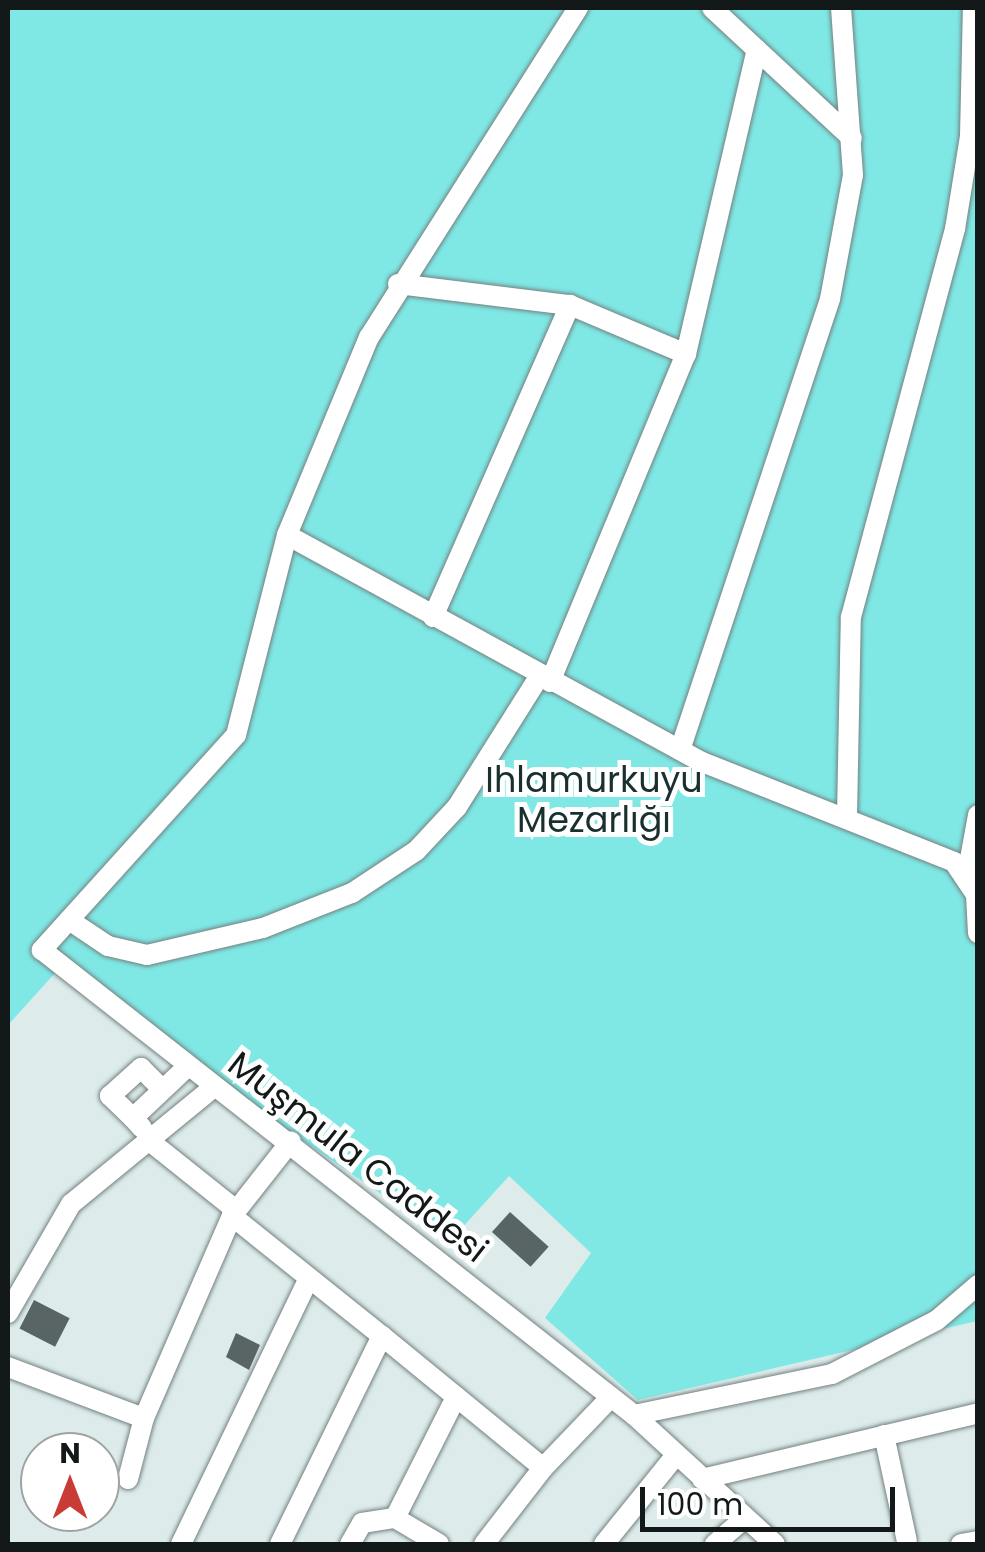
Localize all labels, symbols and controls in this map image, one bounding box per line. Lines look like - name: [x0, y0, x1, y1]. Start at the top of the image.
- park label: Ihlamurkuyu Mezarlığı: [485, 759, 703, 841]
- street label: Muşmula Caddesi: [220, 1043, 496, 1271]
- north arrow: [20, 1432, 120, 1532]
- text: N: [59, 1434, 81, 1473]
- scale bar: [645, 1467, 900, 1529]
- text: 100 m: [657, 1483, 743, 1526]

